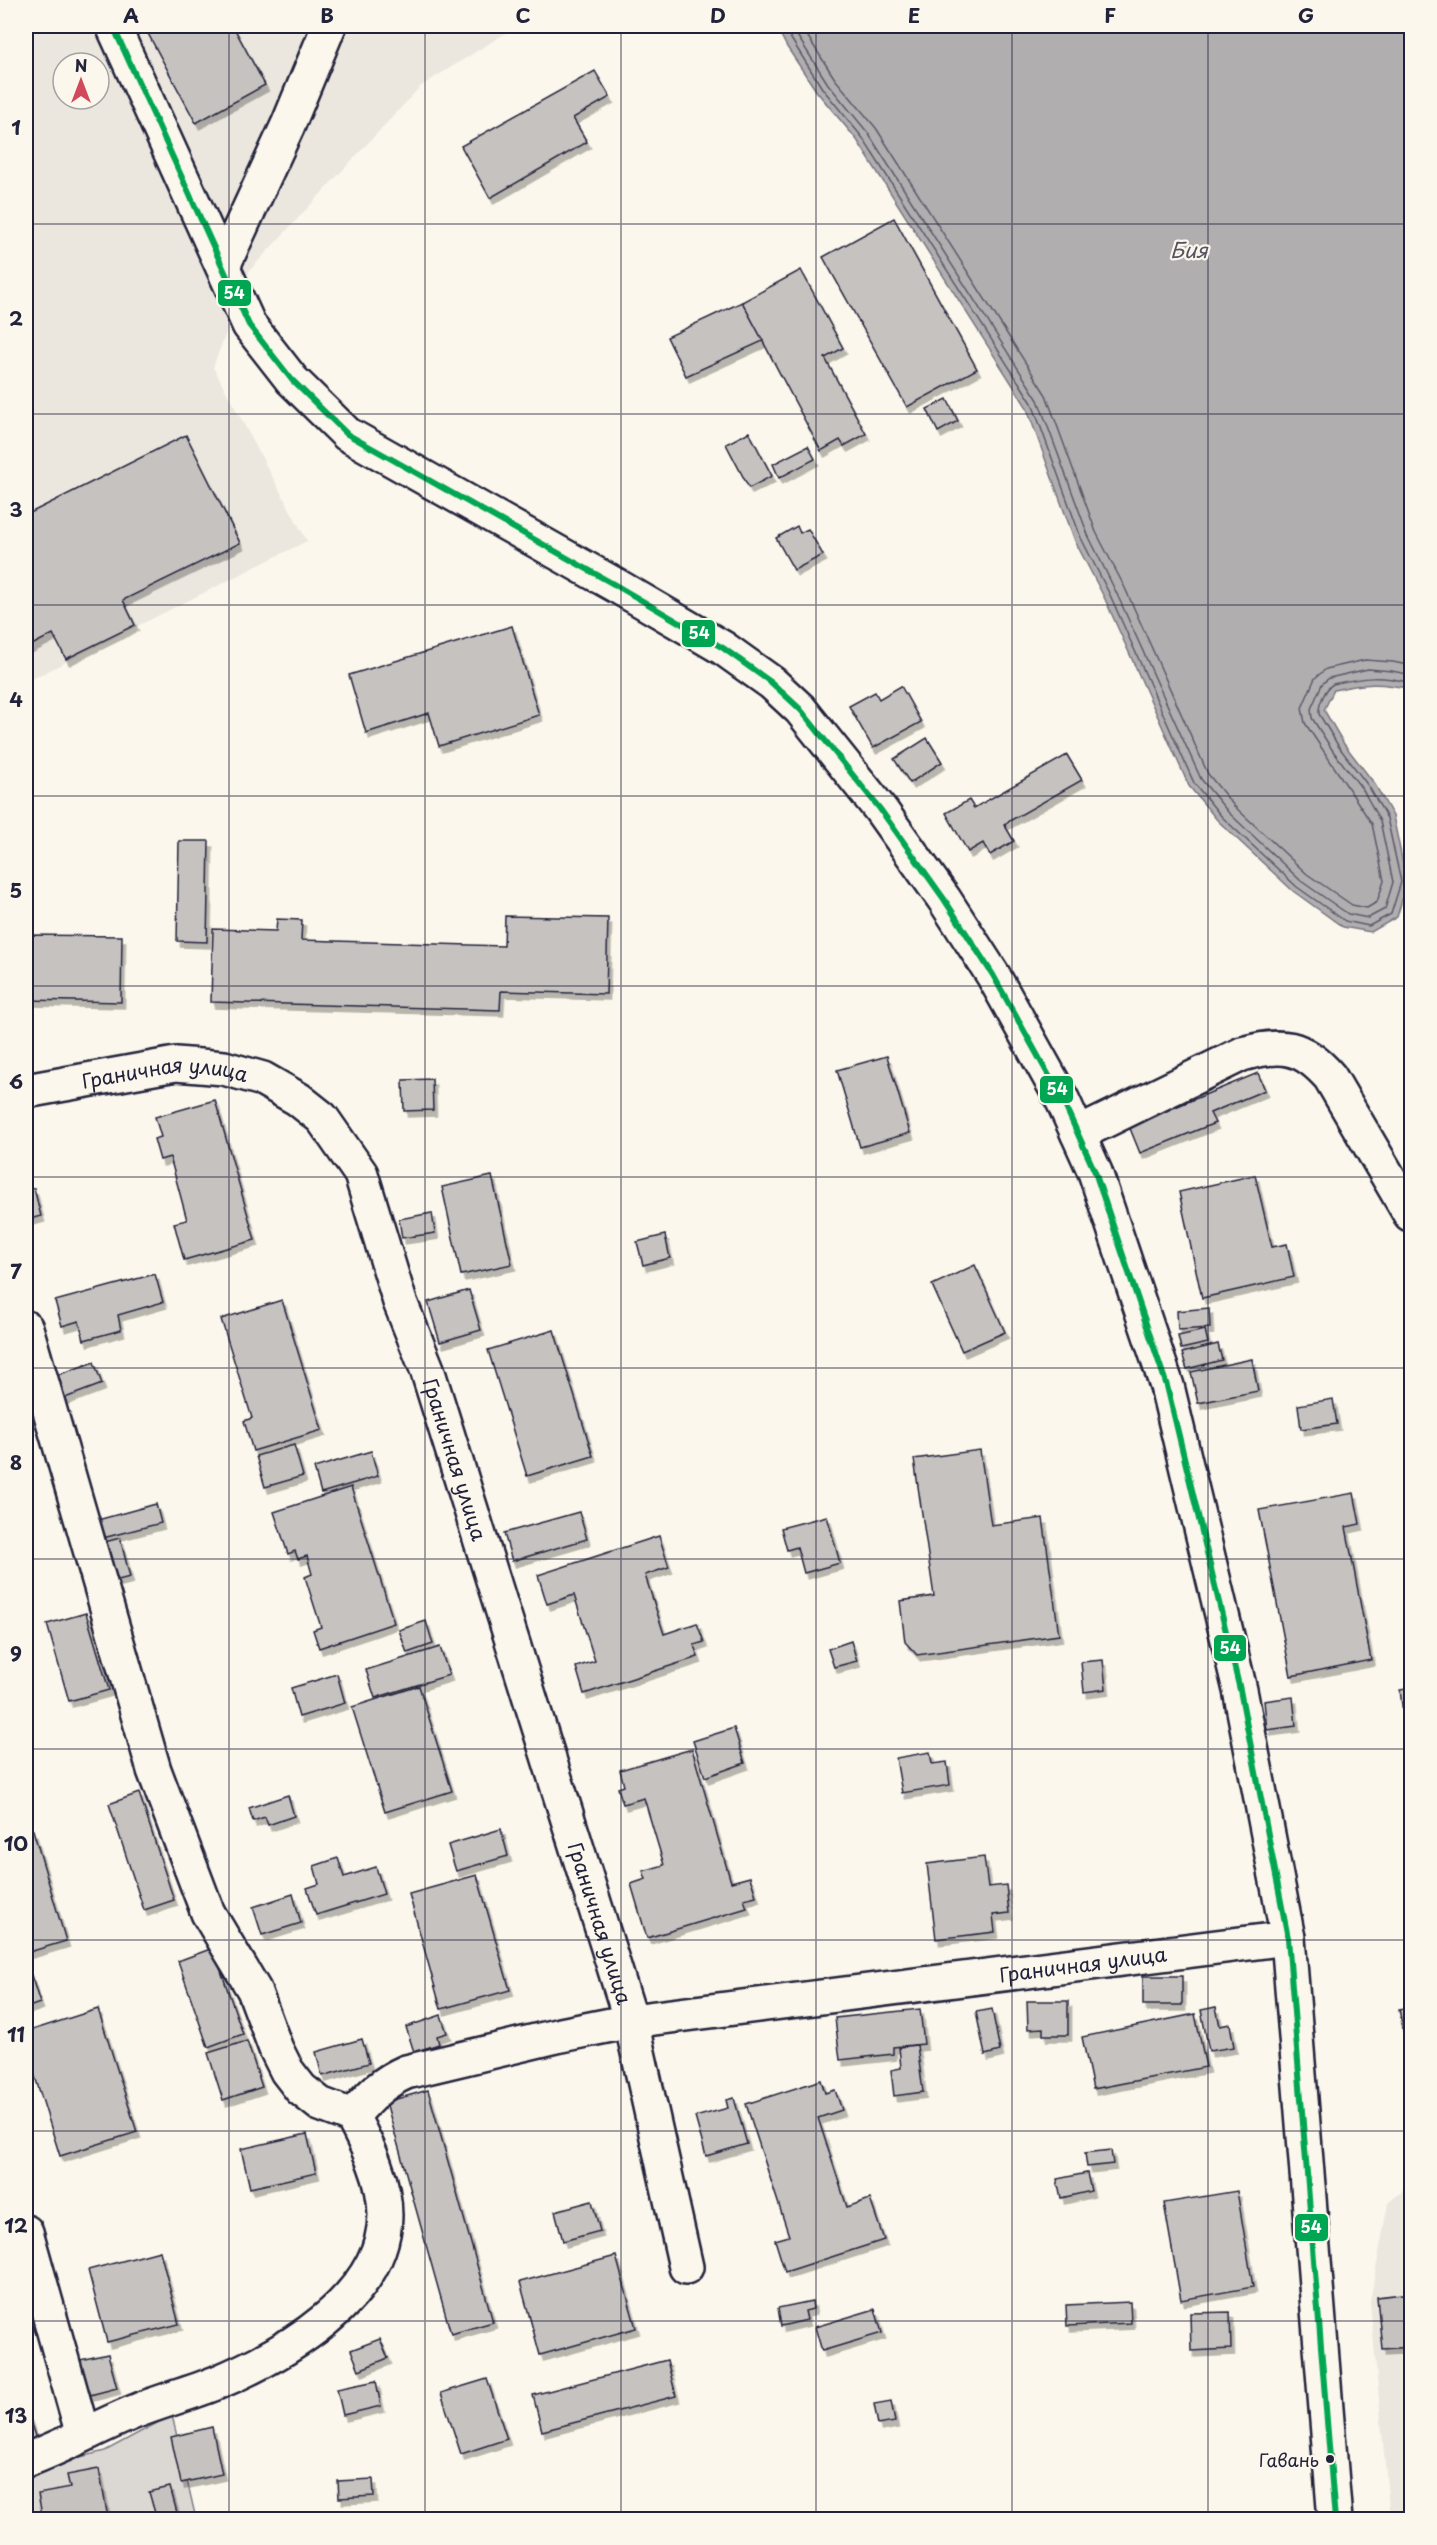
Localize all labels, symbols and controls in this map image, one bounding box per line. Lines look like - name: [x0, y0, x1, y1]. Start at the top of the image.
- text: A: [123, 0, 139, 30]
- text: B: [320, 0, 334, 30]
- text: C: [515, 0, 531, 30]
- text: D: [710, 0, 726, 30]
- text: E: [908, 0, 920, 30]
- text: F: [1104, 0, 1116, 30]
- text: G: [1298, 0, 1314, 30]
- north arrow: [51, 51, 111, 111]
- text: N: [75, 53, 87, 77]
- text: 1: [11, 112, 21, 142]
- water label: Бия: [1170, 233, 1209, 265]
- line badge: 54: [217, 279, 252, 307]
- text: 54: [223, 280, 245, 304]
- text: 2: [9, 303, 23, 333]
- text: 3: [9, 494, 23, 524]
- line badge: 54: [681, 619, 716, 648]
- text: 54: [688, 620, 710, 644]
- text: 4: [9, 684, 23, 714]
- text: 5: [10, 875, 22, 905]
- street label: Граничная улица: [79, 1049, 252, 1096]
- text: 6: [9, 1066, 23, 1096]
- line badge: 54: [1039, 1075, 1074, 1104]
- text: 54: [1046, 1076, 1068, 1100]
- text: 7: [10, 1256, 22, 1286]
- street label: Граничная улица: [416, 1374, 495, 1545]
- text: 8: [10, 1447, 22, 1477]
- line badge: 54: [1213, 1634, 1247, 1662]
- text: 54: [1219, 1635, 1241, 1659]
- text: 9: [10, 1638, 22, 1668]
- text: 10: [4, 1828, 28, 1858]
- street label: Граничная улица: [561, 1838, 640, 2008]
- street label: Граничная улица: [997, 1938, 1169, 1989]
- text: 11: [7, 2019, 25, 2049]
- text: 12: [4, 2210, 28, 2240]
- line badge: 54: [1294, 2213, 1329, 2242]
- text: 54: [1300, 2214, 1322, 2238]
- text: 13: [5, 2400, 27, 2430]
- place label: Гавань: [1259, 2446, 1319, 2473]
- marker: Гавань: [1324, 2453, 1336, 2465]

